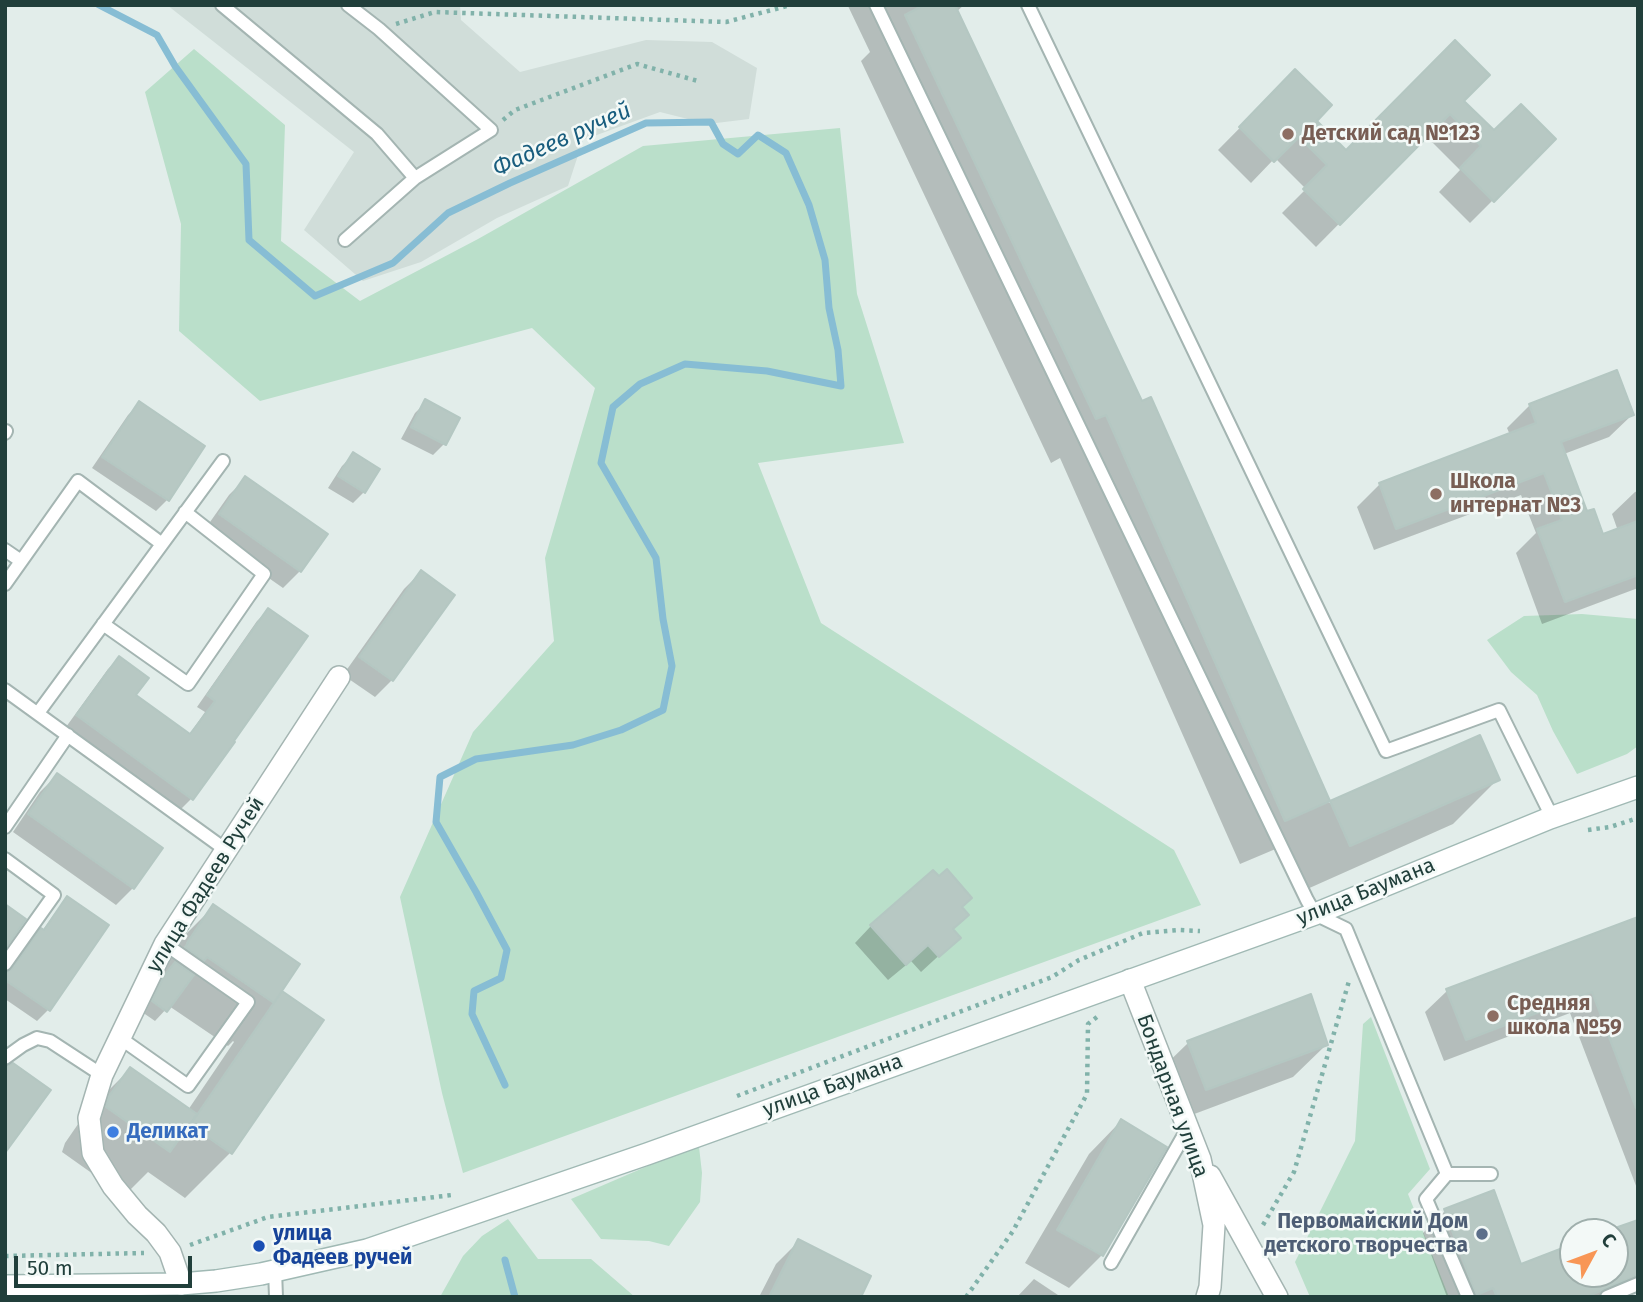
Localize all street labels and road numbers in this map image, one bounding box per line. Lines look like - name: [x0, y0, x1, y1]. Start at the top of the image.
- street label: улица Фадеев Ручей: [142, 792, 270, 978]
- street label: улица Баумана: [1293, 853, 1439, 931]
- street label: Бондарная улица: [1131, 1011, 1213, 1181]
- street label: улица Баумана: [760, 1049, 906, 1123]

